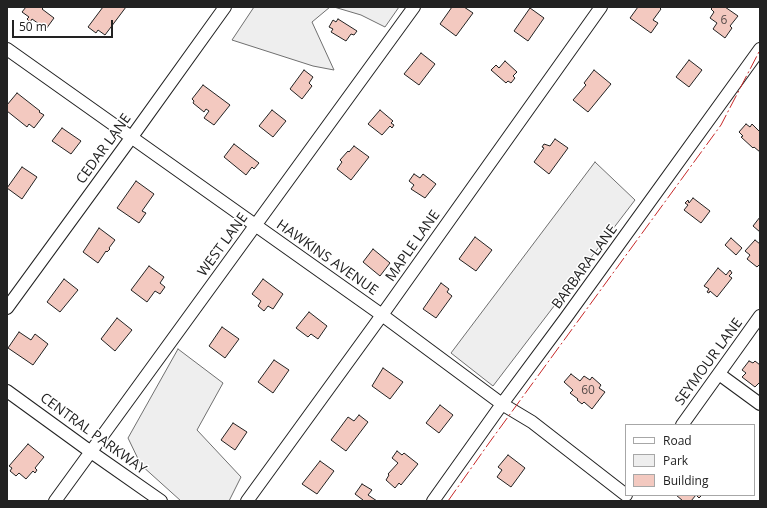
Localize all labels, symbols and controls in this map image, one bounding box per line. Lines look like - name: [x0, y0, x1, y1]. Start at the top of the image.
- scale bar: [14, 12, 115, 38]
- house number: 6: [721, 14, 727, 28]
- text: 50 m: [19, 18, 47, 35]
- street label: CEDAR LANE: [73, 111, 135, 187]
- street label: MAPLE LANE: [382, 207, 444, 285]
- street label: WEST LANE: [194, 210, 252, 280]
- street label: HAWKINS AVENUE: [273, 217, 381, 299]
- street label: BARBARA LANE: [549, 222, 621, 312]
- street label: SEYMOUR LANE: [672, 315, 746, 409]
- house number: 60: [581, 384, 595, 398]
- street label: CENTRAL PARKWAY: [37, 390, 149, 478]
- legend: [625, 424, 755, 496]
- text: Road: [663, 432, 692, 449]
- text: Park: [663, 452, 688, 469]
- text: Building: [663, 472, 708, 489]

